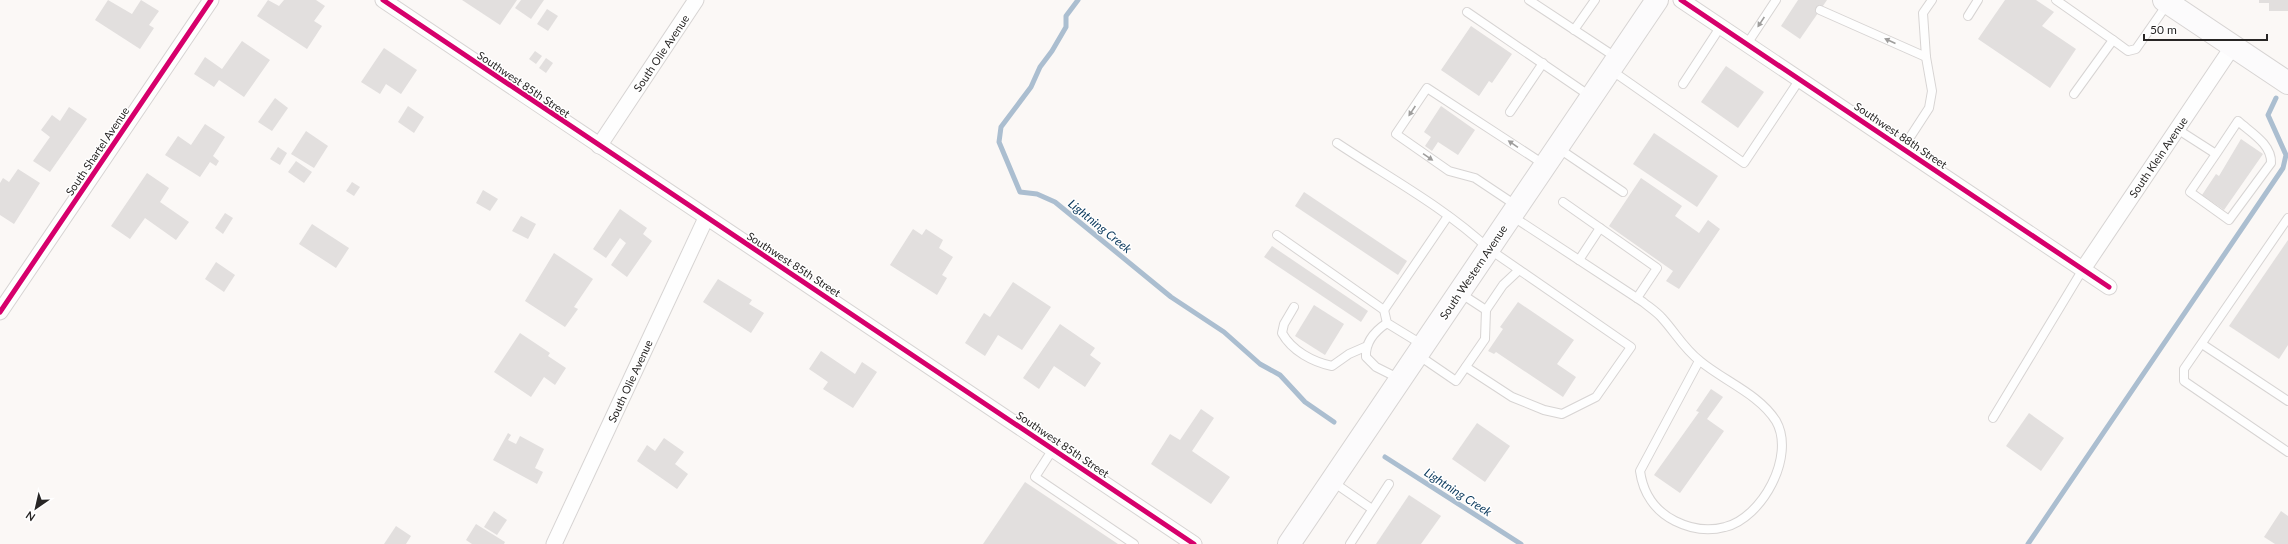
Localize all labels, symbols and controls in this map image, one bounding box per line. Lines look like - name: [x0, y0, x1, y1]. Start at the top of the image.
- street label: South Olie Avenue: [630, 12, 692, 94]
- scale bar: [2144, 16, 2267, 42]
- one-way arrow: [1757, 17, 1765, 27]
- text: 50 m: [2150, 22, 2177, 37]
- one-way arrow: [1884, 38, 1896, 45]
- street label: Southwest 85th Street: [475, 48, 573, 120]
- street label: Southwest 88th Street: [1852, 99, 1950, 171]
- street label: South Shartel Avenue: [63, 104, 132, 198]
- one-way arrow: [1408, 106, 1416, 116]
- street label: South Klein Avenue: [2126, 114, 2190, 200]
- one-way arrow: [1508, 140, 1518, 148]
- one-way arrow: [1423, 153, 1433, 161]
- water label: Lightning Creek: [1065, 196, 1135, 256]
- street label: South Western Avenue: [1437, 222, 1510, 322]
- street label: Southwest 85th Street: [745, 229, 843, 299]
- street label: South Olie Avenue: [605, 337, 655, 424]
- street label: Southwest 85th Street: [1014, 408, 1112, 480]
- water label: Lightning Creek: [1421, 465, 1495, 520]
- north arrow: [16, 488, 56, 528]
- text: N: [23, 509, 37, 524]

